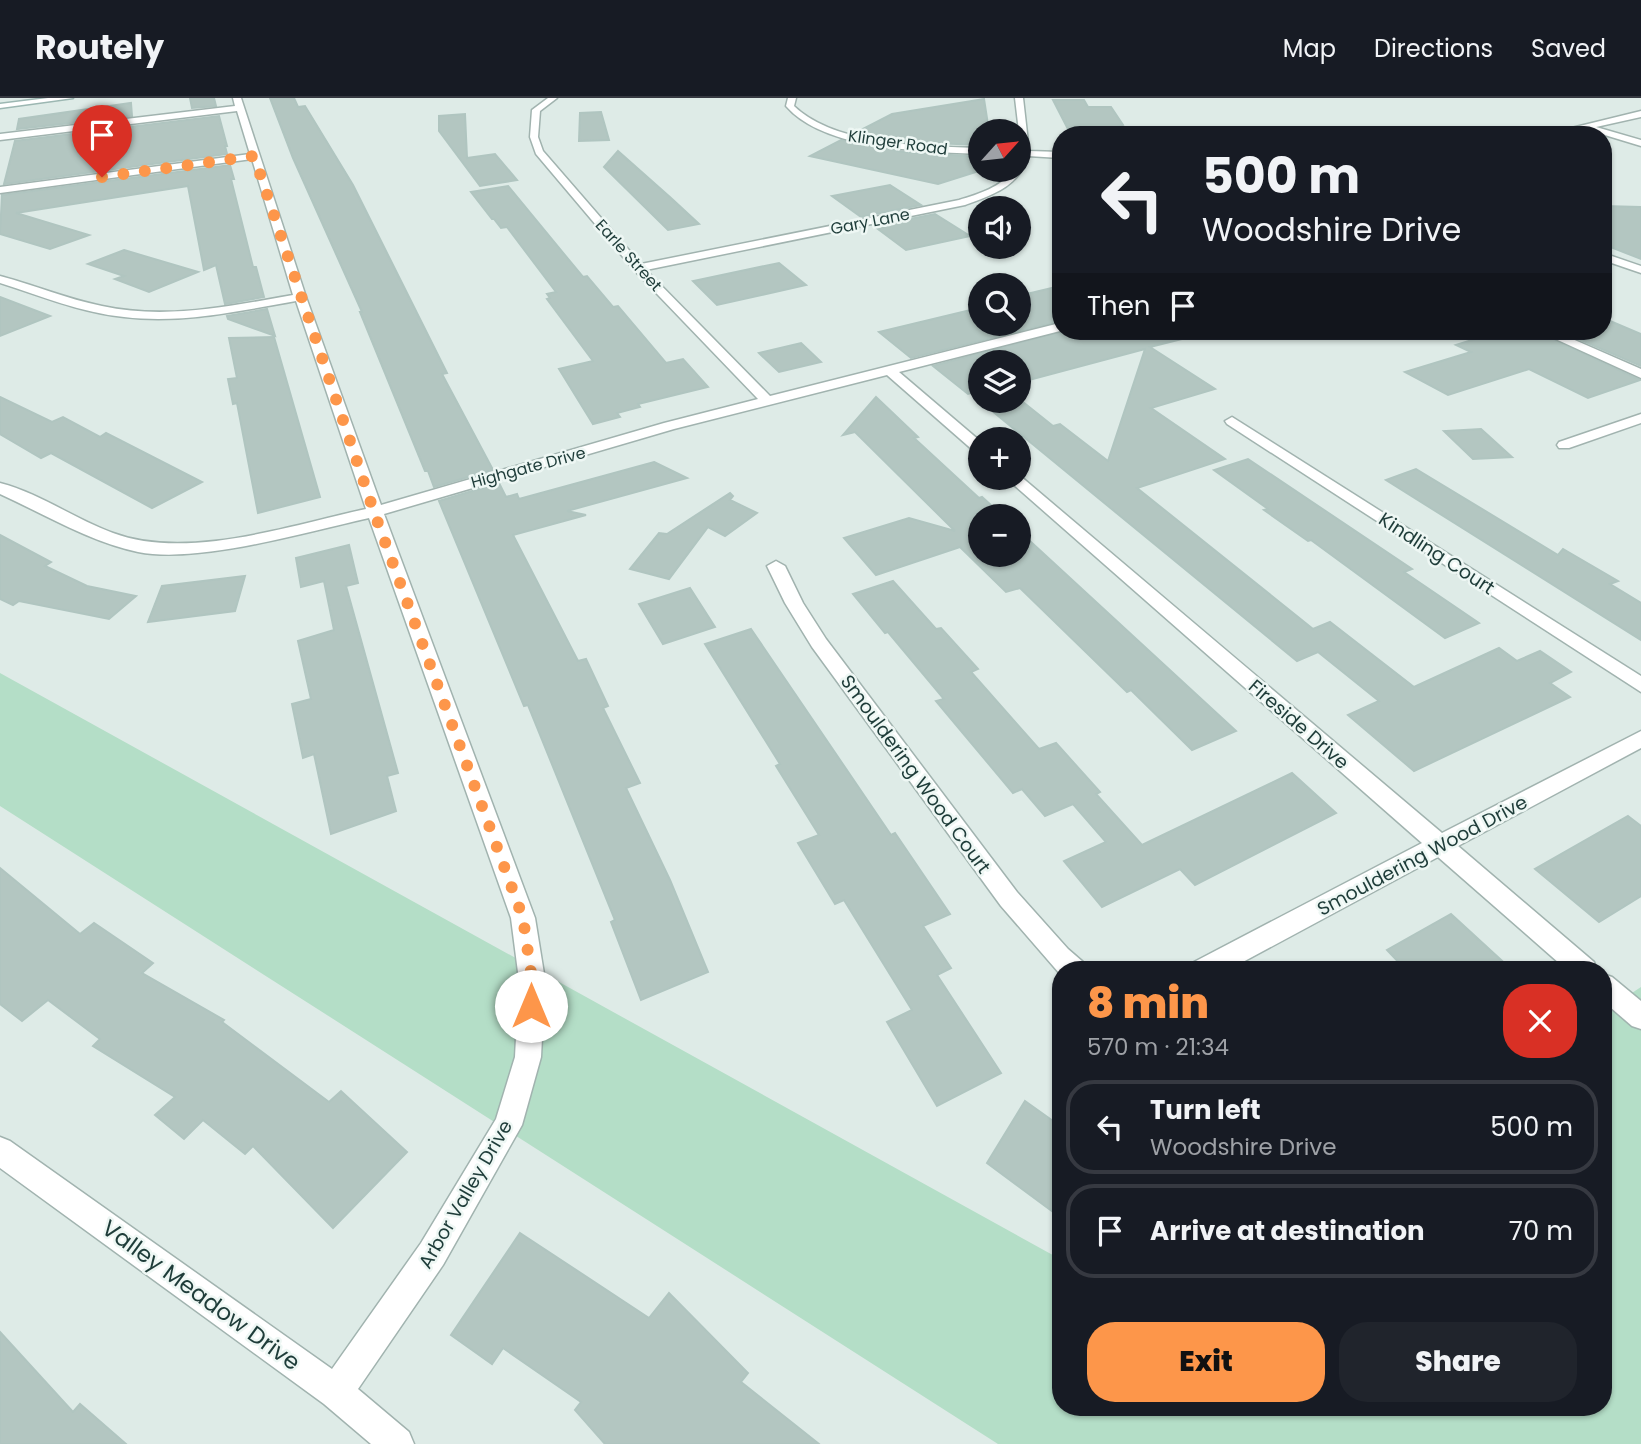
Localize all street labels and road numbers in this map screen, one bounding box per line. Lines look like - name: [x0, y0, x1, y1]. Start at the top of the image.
- street label: Klinger Road: [847, 124, 949, 161]
- street label: Gary Lane: [828, 203, 912, 240]
- street label: Earle Street: [590, 214, 667, 297]
- street label: Highgate Drive: [468, 441, 588, 494]
- street label: Kindling Court: [1373, 506, 1500, 601]
- street label: Smouldering Wood Court: [834, 669, 997, 879]
- street label: Fireside Drive: [1243, 673, 1355, 776]
- street label: Smouldering Wood Drive: [1312, 788, 1532, 922]
- street label: Arbor Valley Drive: [412, 1115, 519, 1273]
- street label: Valley Meadow Drive: [95, 1212, 307, 1378]

